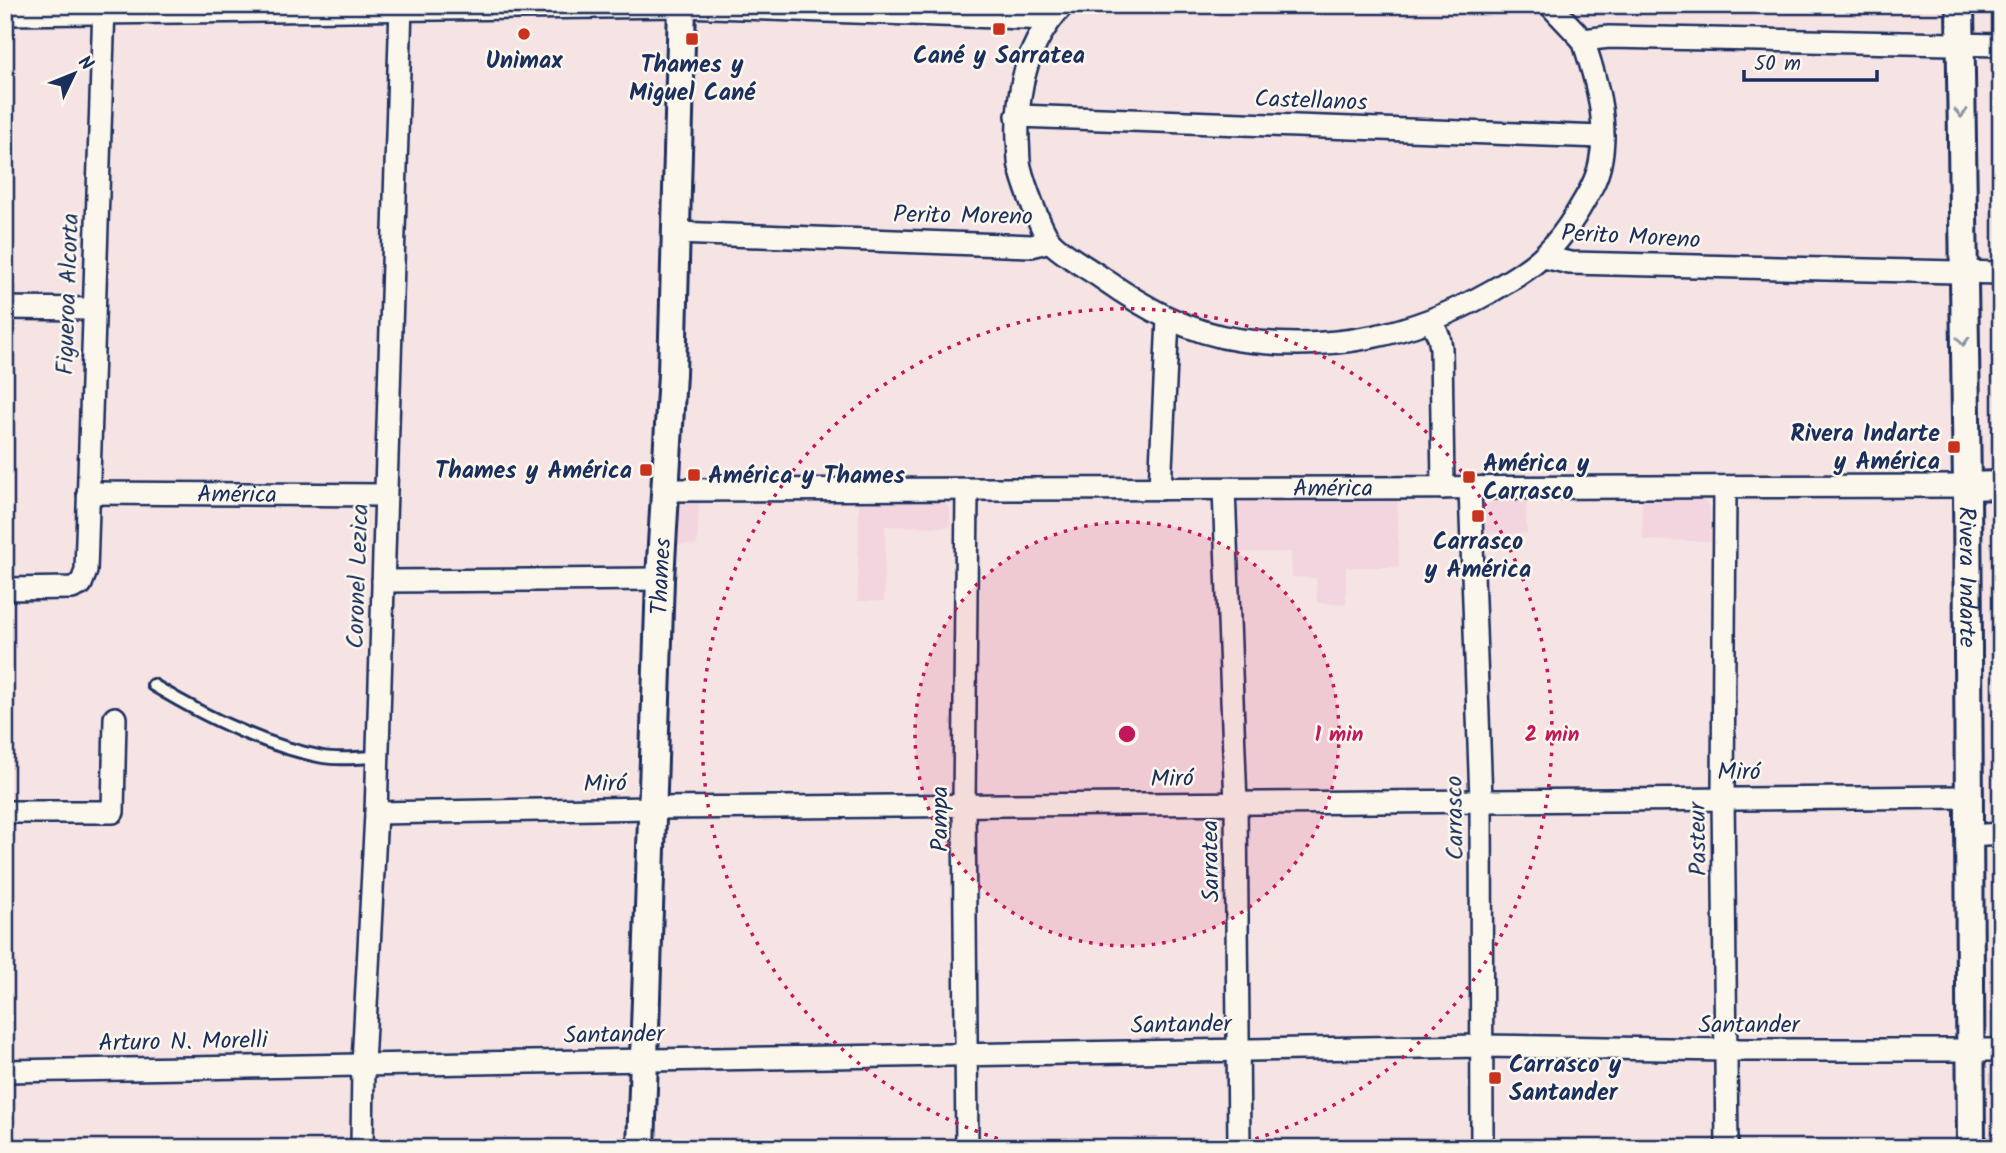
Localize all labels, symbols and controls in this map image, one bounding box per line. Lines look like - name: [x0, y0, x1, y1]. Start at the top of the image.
- marker: Cané y Sarratea: [991, 21, 1007, 37]
- marker: Unimax: [516, 26, 532, 42]
- marker: Thames y Miguel Cané: [684, 31, 700, 47]
- place label: Cané y Sarratea: [913, 37, 1085, 76]
- north arrow: [38, 38, 108, 108]
- scale bar: [1744, 38, 1876, 82]
- place label: Unimax: [485, 42, 563, 81]
- place label: Thames y Miguel Cané: [629, 46, 756, 113]
- text: 50 m: [1754, 48, 1801, 81]
- text: N: [70, 49, 100, 78]
- street label: Castellanos: [1254, 80, 1368, 123]
- one-way arrow: [1953, 108, 1969, 119]
- street label: Perito Moreno: [893, 196, 1033, 237]
- street label: Figueroa Alcorta: [46, 212, 91, 376]
- street label: Perito Moreno: [1560, 214, 1702, 261]
- one-way arrow: [1956, 335, 1971, 346]
- place label: Rivera Indarte y América: [1790, 415, 1940, 482]
- marker: Rivera Indarte y América: [1946, 439, 1962, 455]
- place label: América y Carrasco: [1483, 445, 1590, 512]
- place label: Thames y América: [435, 452, 632, 491]
- place label: América y Thames: [708, 457, 905, 496]
- marker: Thames y América: [638, 462, 654, 478]
- marker: América y Thames: [686, 467, 702, 483]
- marker: América y Carrasco: [1461, 469, 1477, 485]
- street label: América: [1293, 470, 1373, 509]
- street label: América: [197, 476, 277, 515]
- street label: Coronel Lezica: [336, 503, 381, 649]
- street label: Rivera Indarte: [1946, 506, 1986, 648]
- marker: Carrasco y América: [1470, 508, 1486, 524]
- place label: Carrasco y América: [1424, 523, 1531, 590]
- street label: Thames: [641, 537, 683, 616]
- text: 1 min: [1315, 719, 1363, 752]
- text: 2 min: [1525, 719, 1579, 752]
- centre of rings: [1115, 722, 1139, 746]
- street label: Miró: [1717, 753, 1762, 792]
- street label: Miró: [1150, 760, 1195, 799]
- street label: Miró: [583, 765, 628, 804]
- street label: Carrasco: [1435, 775, 1476, 861]
- street label: Pampa: [921, 786, 960, 852]
- street label: Pasteur: [1678, 800, 1719, 876]
- street label: Sarratea: [1191, 819, 1232, 903]
- street label: Santander: [1130, 1005, 1234, 1046]
- street label: Santander: [1699, 1006, 1801, 1045]
- street label: Santander: [563, 1015, 667, 1056]
- street label: Arturo N. Morelli: [98, 1022, 269, 1063]
- place label: Carrasco y Santander: [1509, 1046, 1622, 1113]
- marker: Carrasco y Santander: [1487, 1070, 1503, 1086]

